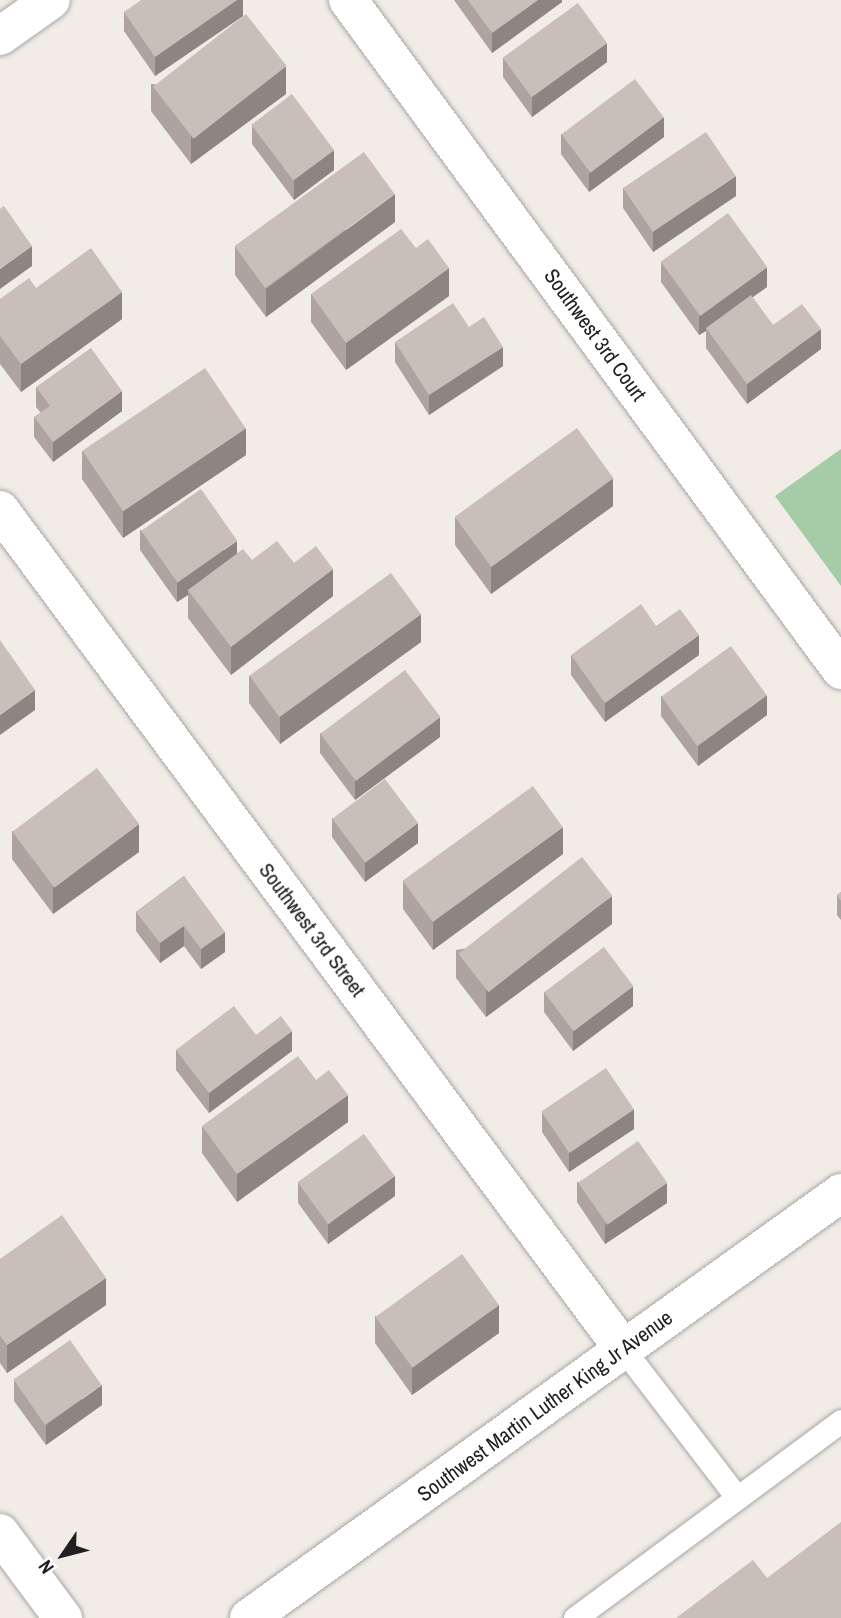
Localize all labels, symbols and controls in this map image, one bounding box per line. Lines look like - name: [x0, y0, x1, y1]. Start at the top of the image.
- street label: Southwest 3rd Court: [539, 264, 651, 406]
- street label: Southwest 3rd Street: [254, 858, 370, 1002]
- street label: Southwest Martin Luther King Jr Avenue: [412, 1305, 678, 1507]
- north arrow: [28, 1520, 98, 1590]
- text: N: [32, 1555, 60, 1579]

